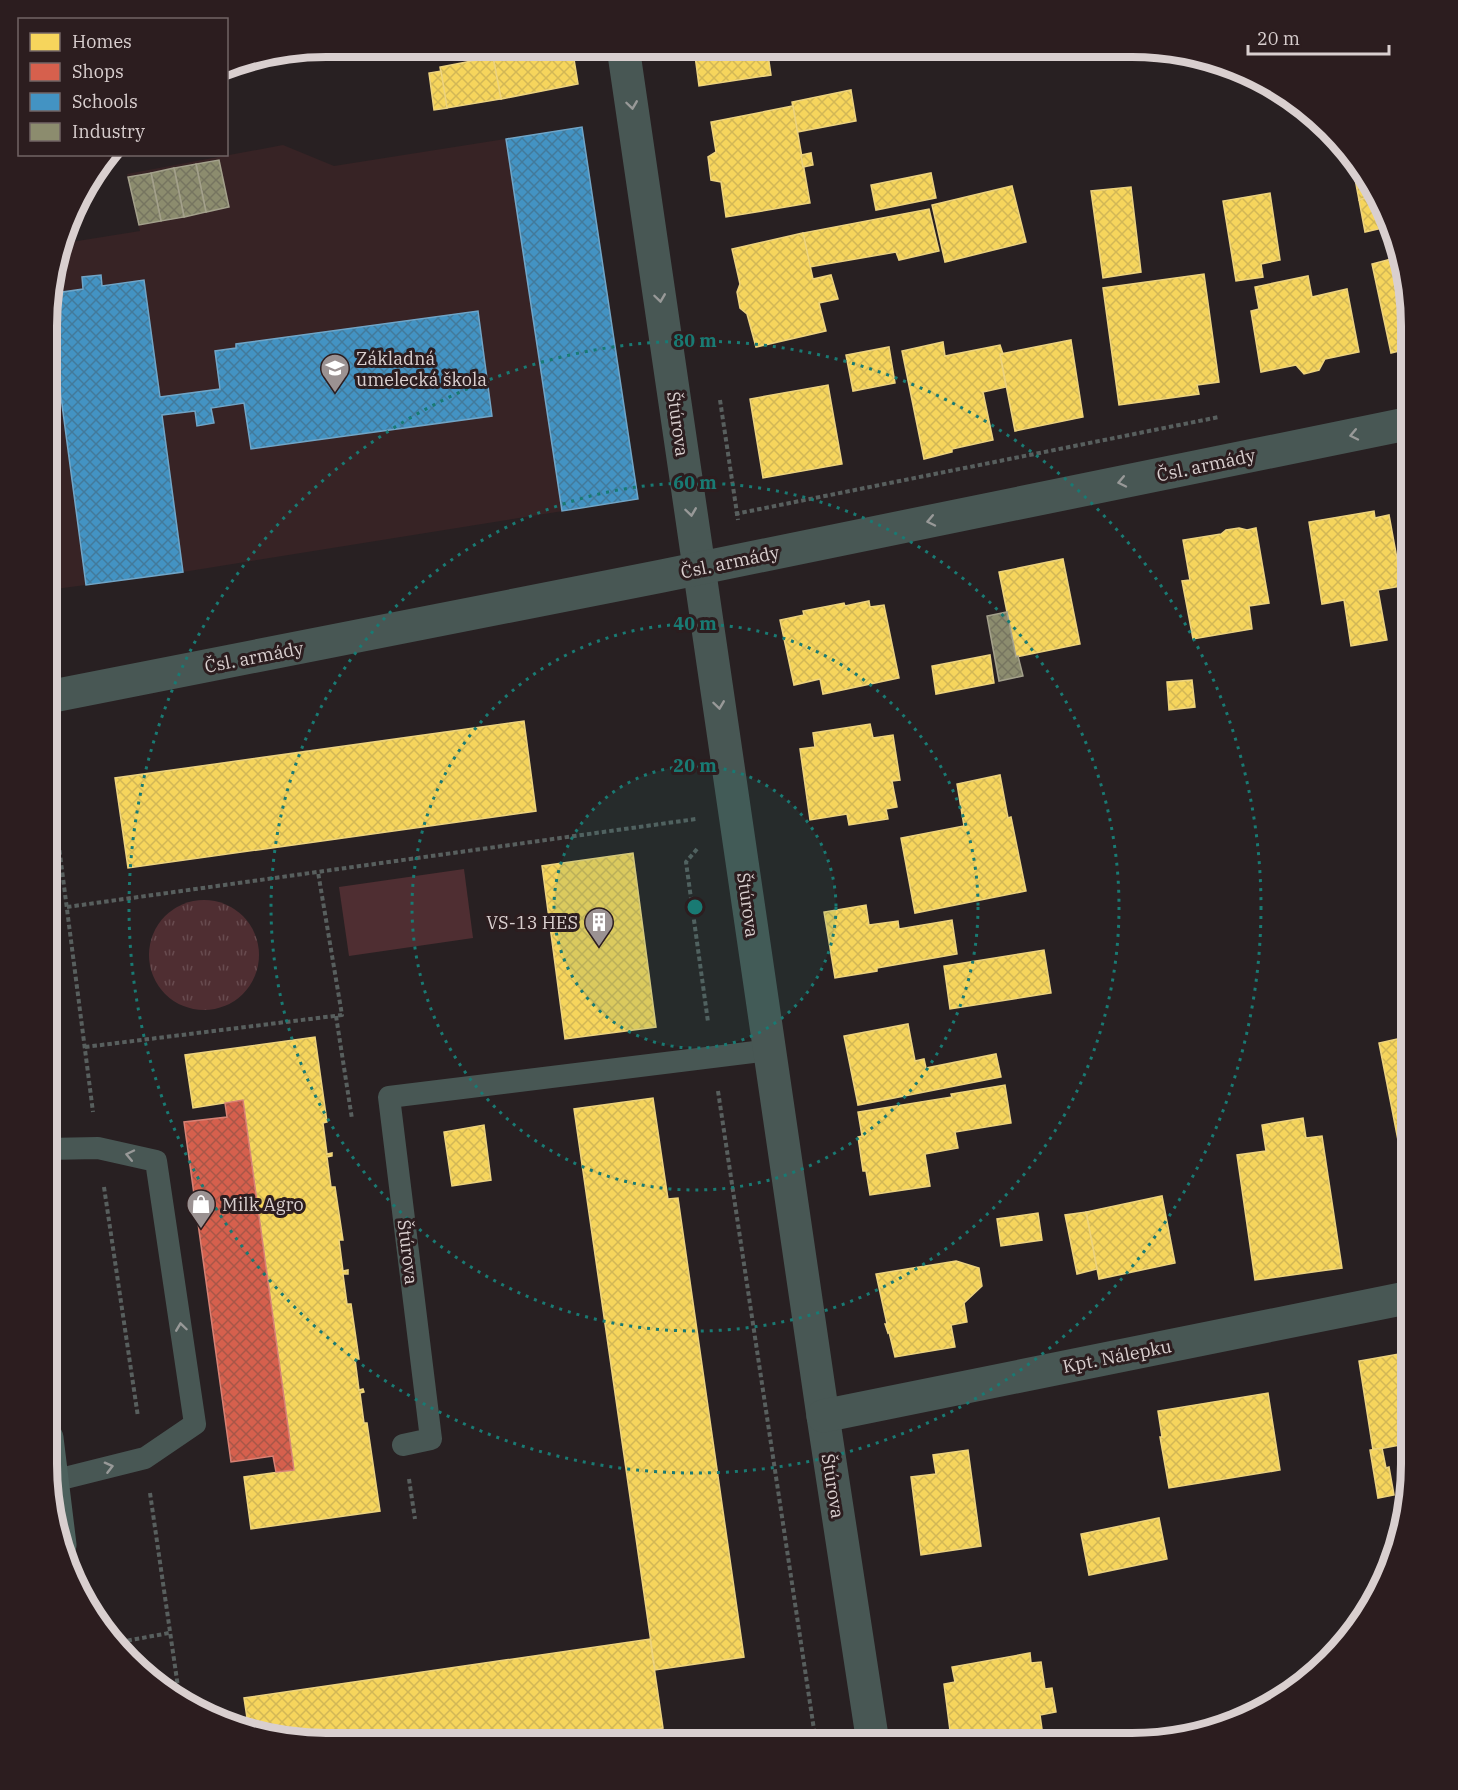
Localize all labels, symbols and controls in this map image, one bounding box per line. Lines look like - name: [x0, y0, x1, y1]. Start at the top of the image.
- legend: [18, 18, 228, 156]
- scale bar: [1248, 18, 1389, 56]
- text: 20 m: [1257, 27, 1300, 50]
- text: Homes: [72, 30, 132, 53]
- text: Shops: [72, 60, 124, 83]
- text: Schools: [72, 90, 138, 113]
- one-way arrow: [625, 101, 637, 110]
- text: Industry: [72, 120, 145, 143]
- one-way arrow: [653, 294, 665, 303]
- text: 80 m: [673, 329, 717, 352]
- place label: Základná umelecká škola: [356, 347, 487, 391]
- school or university icon: Základná umelecká škola: [319, 352, 351, 394]
- street label: Štúrova: [662, 390, 695, 458]
- one-way arrow: [1349, 427, 1359, 440]
- street label: Čsl. armády: [1154, 442, 1258, 487]
- text: 60 m: [673, 471, 717, 494]
- one-way arrow: [1117, 475, 1127, 488]
- one-way arrow: [684, 507, 696, 517]
- one-way arrow: [926, 514, 936, 527]
- street label: Čsl. armády: [678, 539, 782, 584]
- text: 40 m: [673, 612, 717, 635]
- street label: Čsl. armády: [202, 635, 306, 678]
- one-way arrow: [712, 700, 724, 710]
- text: 20 m: [673, 754, 717, 777]
- street label: Štúrova: [732, 871, 765, 939]
- centre of rings: [685, 897, 705, 917]
- building icon: VS-13 HES: [583, 906, 615, 948]
- place label: VS-13 HES: [486, 911, 578, 934]
- one-way arrow: [126, 1149, 136, 1162]
- shop icon: Milk Agro: [185, 1188, 217, 1230]
- place label: Milk Agro: [222, 1193, 304, 1216]
- street label: Štúrova: [393, 1218, 424, 1286]
- one-way arrow: [175, 1323, 187, 1332]
- street label: Kpt. Nálepku: [1061, 1334, 1173, 1378]
- street label: Štúrova: [817, 1452, 850, 1520]
- one-way arrow: [104, 1461, 114, 1474]

